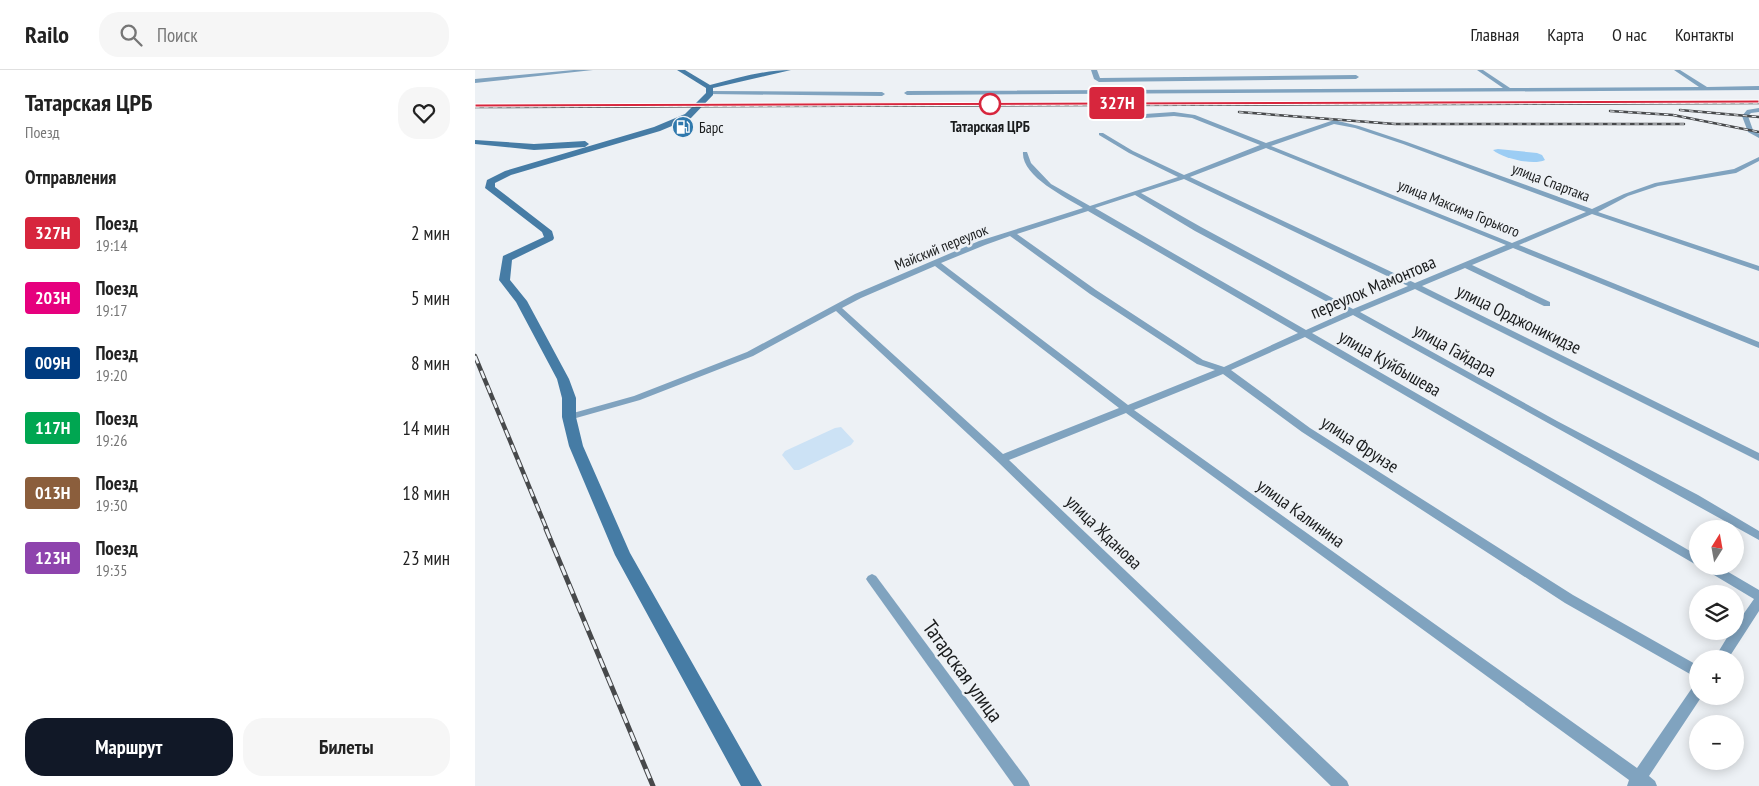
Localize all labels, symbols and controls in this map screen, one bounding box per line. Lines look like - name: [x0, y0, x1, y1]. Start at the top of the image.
- search box: [99, 12, 449, 57]
- text: Railo: [25, 19, 69, 50]
- icon: search: [117, 21, 145, 49]
- text: Поиск: [157, 23, 198, 47]
- text: Главная: [1471, 23, 1519, 46]
- text: Карта: [1547, 23, 1584, 46]
- text: О нас: [1612, 23, 1647, 46]
- text: Контакты: [1675, 23, 1734, 46]
- text: Татарская ЦРБ: [25, 87, 152, 118]
- button: heart: [398, 87, 450, 139]
- line badge: 327Н: [1082, 87, 1152, 119]
- text: 327Н: [1099, 91, 1135, 114]
- marker: Татарская ЦРБ: [979, 93, 1001, 115]
- fuel station icon: Барс: [671, 115, 695, 139]
- place label: Татарская ЦРБ: [950, 117, 1030, 136]
- place label: Барс: [699, 118, 724, 137]
- text: Поезд: [25, 122, 60, 142]
- street label: улица Спартака: [1509, 158, 1593, 206]
- text: Отправления: [25, 165, 116, 189]
- street label: улица Максима Горького: [1395, 175, 1523, 241]
- text: Поезд: [95, 211, 138, 235]
- street label: Майский переулок: [892, 220, 990, 274]
- text: 327Н: [35, 221, 70, 244]
- text: 2 мин: [411, 221, 450, 245]
- text: 19:14: [95, 235, 128, 255]
- street label: переулок Мамонтова: [1307, 250, 1439, 324]
- text: Поезд: [95, 276, 138, 300]
- street label: улица Орджоникидзе: [1453, 279, 1585, 359]
- text: 203Н: [35, 286, 70, 309]
- text: 5 мин: [411, 286, 450, 310]
- text: 19:17: [95, 300, 128, 320]
- street label: улица Гайдара: [1410, 318, 1500, 382]
- street label: улица Куйбышева: [1335, 324, 1445, 402]
- text: Поезд: [95, 341, 138, 365]
- text: 009Н: [35, 351, 70, 374]
- text: 8 мин: [411, 351, 450, 375]
- text: 19:20: [95, 365, 128, 385]
- text: Поезд: [95, 406, 138, 430]
- street label: улица Фрунзе: [1317, 410, 1403, 478]
- text: 117Н: [35, 416, 70, 439]
- text: 14 мин: [402, 416, 450, 440]
- text: 19:26: [95, 430, 128, 450]
- text: Поезд: [95, 471, 138, 495]
- street label: улица Калинина: [1253, 473, 1349, 553]
- text: 013Н: [35, 481, 70, 504]
- text: 18 мин: [402, 481, 450, 505]
- street label: улица Жданова: [1061, 490, 1147, 574]
- text: 19:30: [95, 495, 128, 515]
- north arrow: [1689, 520, 1744, 575]
- map controls: [1689, 520, 1744, 770]
- text: Поезд: [95, 536, 138, 560]
- text: 123Н: [35, 546, 70, 569]
- text: 23 мин: [402, 546, 450, 570]
- text: 19:35: [95, 560, 128, 580]
- button: layers: [1689, 585, 1744, 640]
- street label: Татарская улица: [917, 615, 1009, 727]
- button: +: [1689, 650, 1744, 705]
- button: −: [1689, 715, 1744, 770]
- button: Маршрут: [25, 718, 233, 776]
- button: Билеты: [243, 718, 450, 776]

